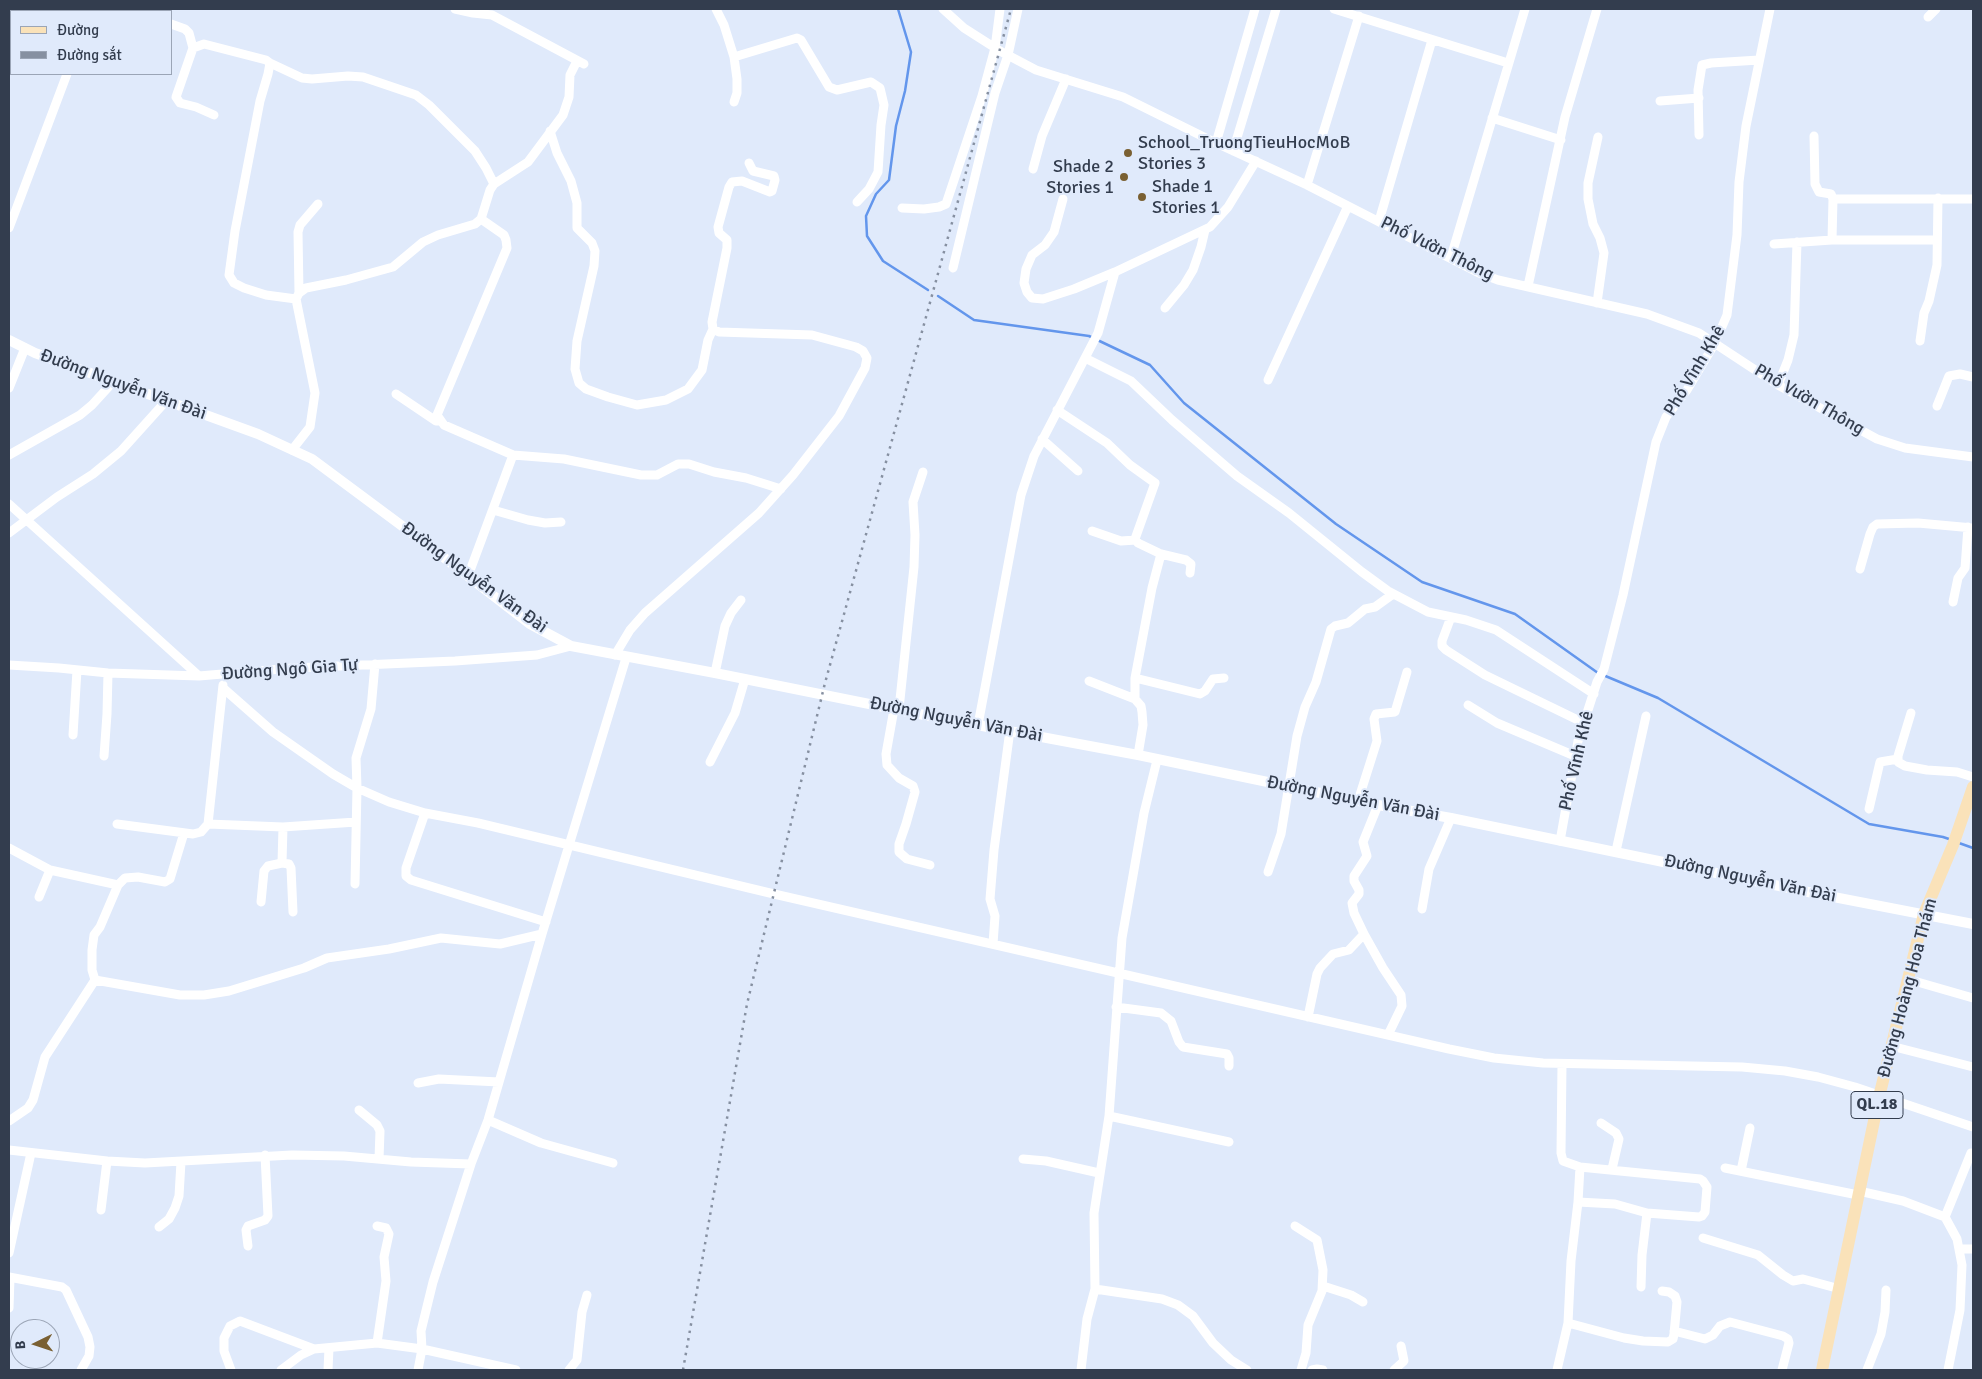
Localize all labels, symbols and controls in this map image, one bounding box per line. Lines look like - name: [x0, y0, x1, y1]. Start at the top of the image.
- legend: [10, 10, 172, 75]
- text: Đường: [57, 21, 99, 39]
- text: Đường sắt: [57, 46, 122, 64]
- place label: School_TruongTieuHocMoB Stories 3: [1138, 132, 1350, 174]
- marker: School_TruongTieuHocMoB Stories 3: [1122, 147, 1134, 159]
- place label: Shade 2 Stories 1: [1046, 156, 1114, 198]
- marker: Shade 2 Stories 1: [1118, 171, 1130, 183]
- place label: Shade 1 Stories 1: [1152, 176, 1220, 218]
- marker: Shade 1 Stories 1: [1136, 191, 1148, 203]
- street label: Phố Vườn Thông: [1377, 212, 1497, 286]
- street label: Phố Vĩnh Khê: [1660, 322, 1730, 420]
- street label: Đường Nguyễn Văn Đài: [37, 345, 209, 425]
- street label: Phố Vườn Thông: [1750, 360, 1868, 440]
- street label: Đường Nguyễn Văn Đài: [397, 518, 551, 638]
- street label: Đường Ngô Gia Tự: [221, 654, 359, 686]
- street label: Đường Nguyễn Văn Đài: [868, 693, 1044, 747]
- street label: Phố Vĩnh Khê: [1555, 709, 1599, 813]
- street label: Đường Nguyễn Văn Đài: [1265, 772, 1441, 826]
- street label: Đường Nguyễn Văn Đài: [1662, 850, 1838, 908]
- street label: Đường Hoàng Hoa Thám: [1874, 896, 1942, 1080]
- road number: QL.18: [1851, 1092, 1903, 1118]
- north arrow: [10, 1319, 60, 1369]
- text: B: [12, 1340, 29, 1350]

